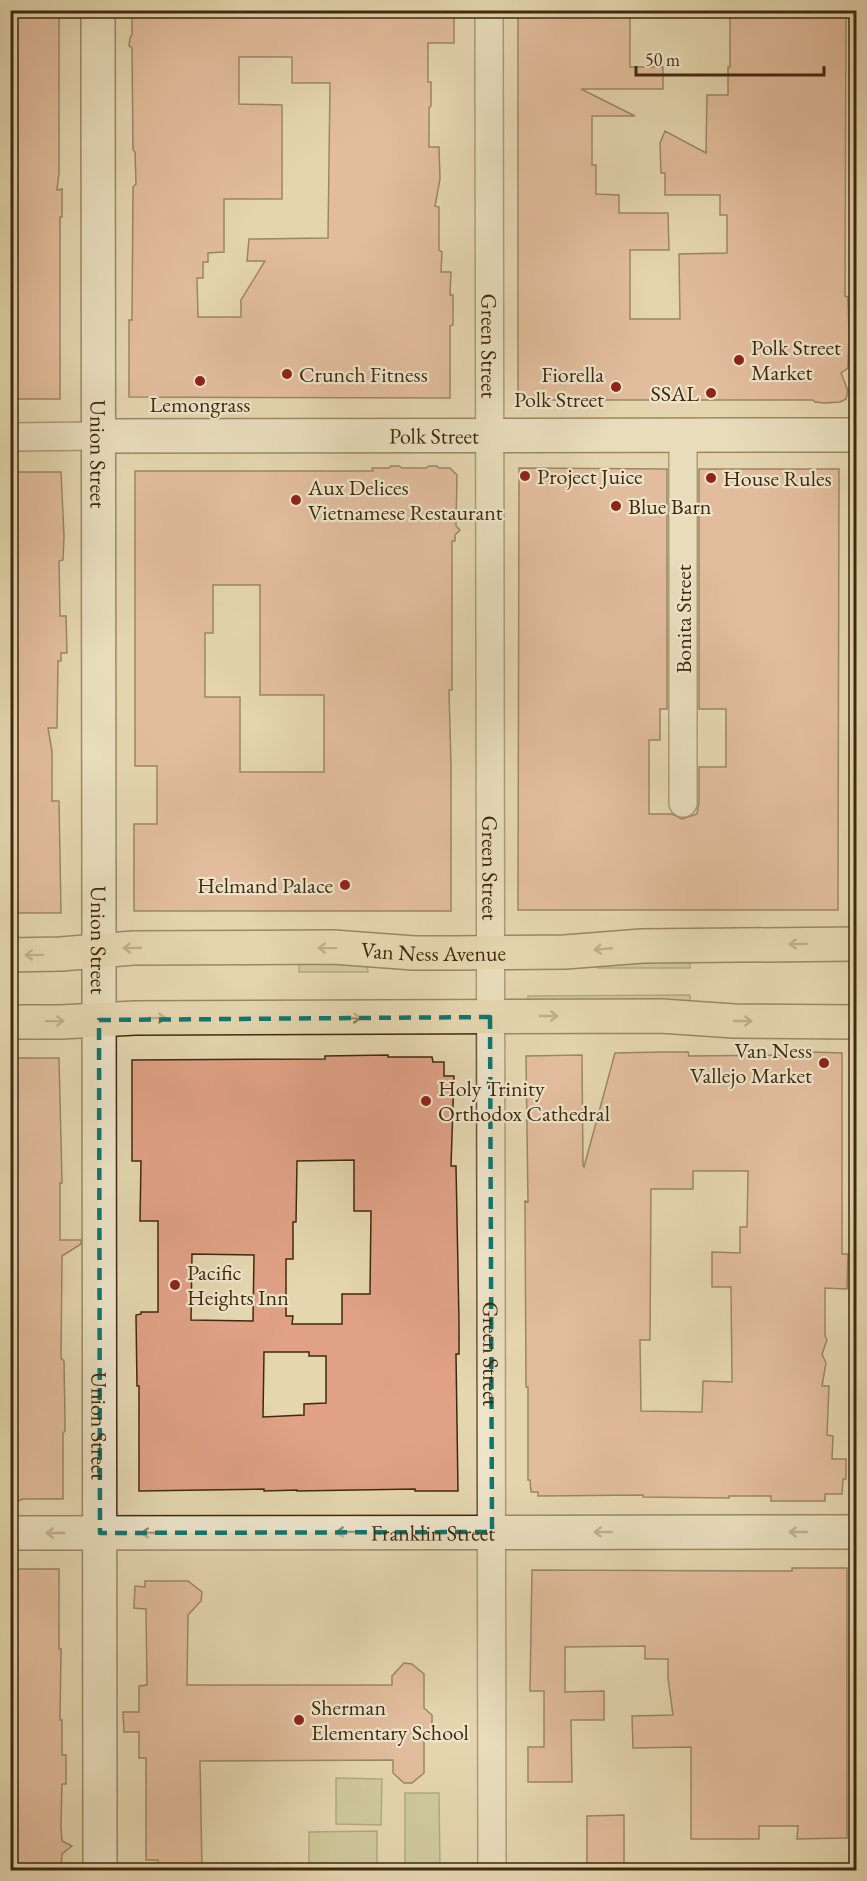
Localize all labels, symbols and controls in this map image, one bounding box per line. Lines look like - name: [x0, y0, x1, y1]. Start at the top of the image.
- scale bar: [636, 39, 824, 77]
- text: 50 m: [645, 48, 680, 71]
- street label: Green Street: [475, 294, 504, 399]
- place label: Polk Street Market: [751, 333, 841, 387]
- marker: Polk Street Market: [732, 353, 746, 367]
- place label: Crunch Fitness: [299, 360, 428, 389]
- place label: Fiorella Polk Street: [514, 360, 604, 414]
- marker: Crunch Fitness: [280, 367, 294, 381]
- marker: Lemongrass: [193, 374, 207, 388]
- place label: SSAL: [650, 379, 699, 408]
- marker: Fiorella Polk Street: [609, 380, 623, 394]
- marker: SSAL: [704, 386, 718, 400]
- place label: Lemongrass: [150, 390, 250, 419]
- street label: Union Street: [84, 400, 113, 508]
- street label: Polk Street: [389, 421, 479, 450]
- place label: Project Juice: [537, 462, 643, 491]
- place label: House Rules: [723, 464, 832, 493]
- marker: Project Juice: [518, 469, 532, 483]
- marker: House Rules: [704, 471, 718, 485]
- place label: Aux Delices Vietnamese Restaurant: [307, 473, 503, 527]
- place label: Blue Barn: [628, 492, 712, 521]
- marker: Aux Delices Vietnamese Restaurant: [289, 493, 303, 507]
- marker: Blue Barn: [609, 499, 623, 513]
- street label: Bonita Street: [669, 564, 698, 674]
- street label: Green Street: [476, 816, 505, 921]
- place label: Helmand Palace: [197, 871, 333, 900]
- marker: Helmand Palace: [338, 878, 352, 892]
- street label: Union Street: [84, 886, 114, 994]
- street label: Van Ness Avenue: [360, 935, 507, 968]
- one-way arrow: [789, 938, 809, 950]
- one-way arrow: [317, 942, 337, 953]
- one-way arrow: [122, 943, 142, 954]
- one-way arrow: [594, 944, 614, 955]
- one-way arrow: [24, 949, 44, 960]
- one-way arrow: [538, 1010, 558, 1022]
- one-way arrow: [147, 1012, 167, 1024]
- one-way arrow: [342, 1012, 362, 1024]
- one-way arrow: [733, 1015, 753, 1027]
- one-way arrow: [44, 1016, 64, 1027]
- place label: Van Ness Vallejo Market: [690, 1036, 812, 1090]
- marker: Van Ness Vallejo Market: [817, 1056, 831, 1070]
- place label: Holy Trinity Orthodox Cathedral: [438, 1074, 610, 1128]
- marker: Holy Trinity Orthodox Cathedral: [419, 1094, 433, 1108]
- place label: Pacific Heights Inn: [187, 1258, 289, 1312]
- marker: Pacific Heights Inn: [168, 1278, 182, 1292]
- street label: Green Street: [477, 1302, 506, 1407]
- street label: Union Street: [85, 1372, 114, 1480]
- street label: Franklin Street: [371, 1518, 495, 1547]
- one-way arrow: [336, 1526, 356, 1538]
- one-way arrow: [594, 1526, 614, 1538]
- one-way arrow: [789, 1526, 809, 1538]
- one-way arrow: [46, 1527, 66, 1539]
- one-way arrow: [141, 1527, 161, 1539]
- place label: Sherman Elementary School: [311, 1693, 469, 1747]
- marker: Sherman Elementary School: [292, 1713, 306, 1727]

